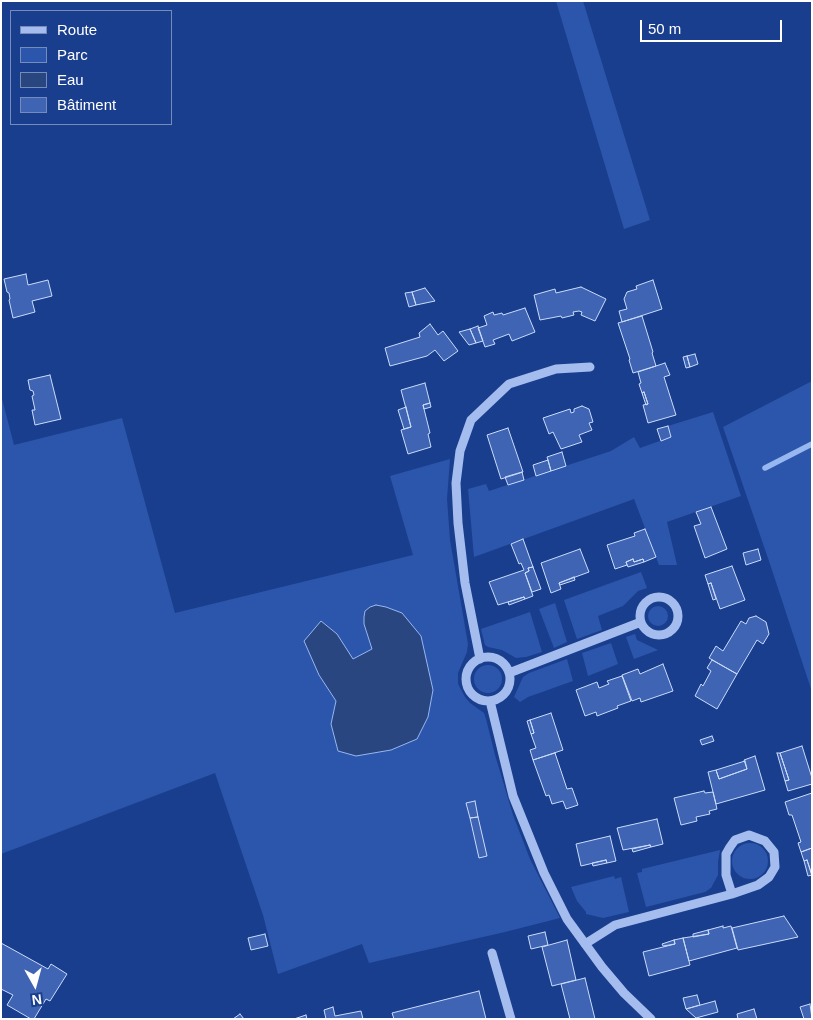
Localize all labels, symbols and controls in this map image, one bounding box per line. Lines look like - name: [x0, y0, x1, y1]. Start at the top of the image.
- legend: [10, 10, 172, 125]
- scale bar: [643, 10, 786, 42]
- text: 50 m: [648, 20, 681, 37]
- text: Route: [57, 21, 97, 38]
- text: Parc: [57, 46, 88, 63]
- text: Eau: [57, 71, 84, 88]
- text: Bâtiment: [57, 96, 116, 113]
- north arrow: [10, 960, 60, 1010]
- text: N: [31, 991, 43, 1008]

